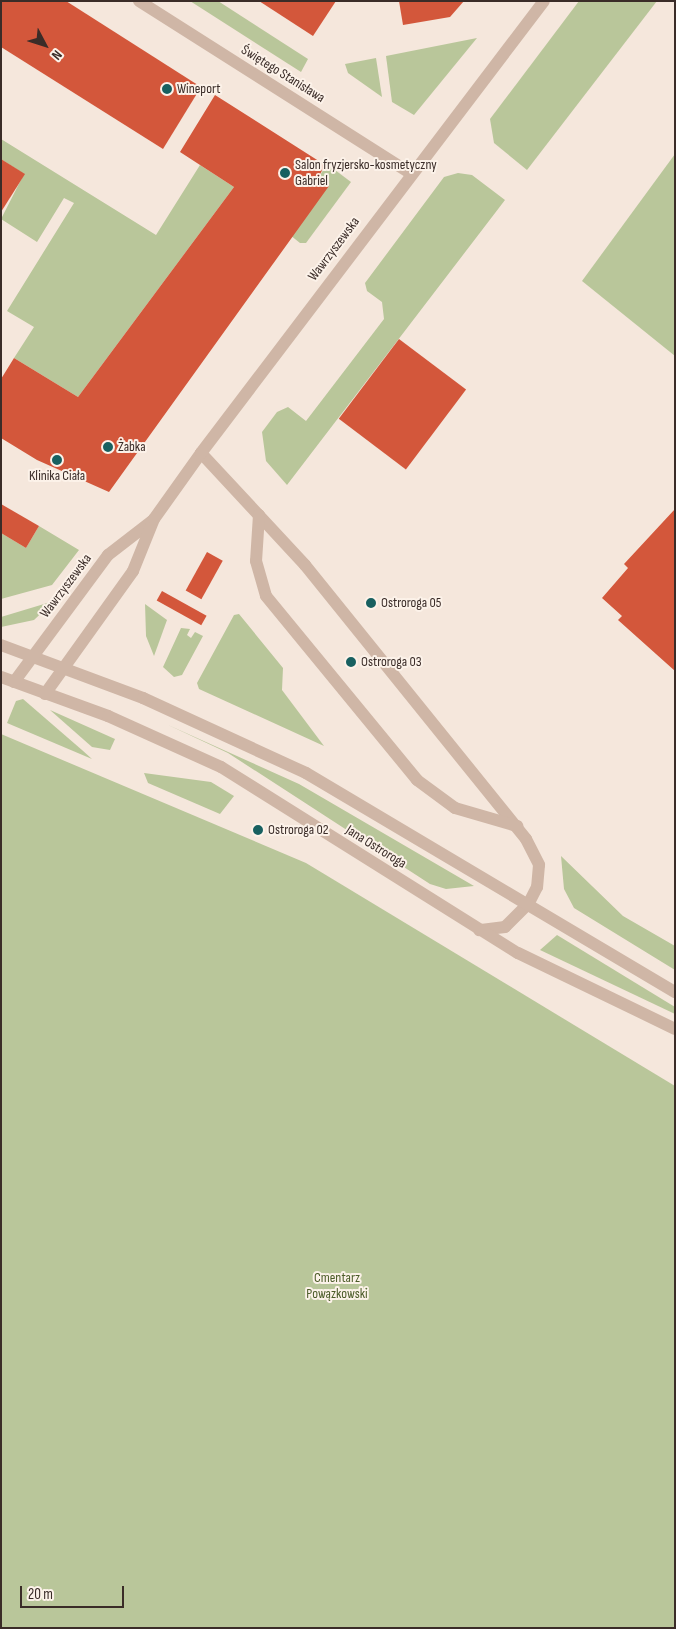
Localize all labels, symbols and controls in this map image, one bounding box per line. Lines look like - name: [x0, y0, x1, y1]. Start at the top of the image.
- north arrow: [20, 20, 70, 70]
- street label: Świętego Stanisława: [238, 42, 328, 106]
- text: N: [48, 47, 66, 63]
- place label: Wineport: [177, 81, 220, 97]
- marker: Wineport: [161, 83, 173, 95]
- place label: Salon fryzjersko-kosmetyczny Gabriel: [295, 157, 437, 190]
- marker: Salon fryzjersko-kosmetyczny Gabriel: [279, 167, 291, 179]
- street label: Wawrzyszewska: [305, 214, 363, 284]
- place label: Żabka: [118, 439, 146, 455]
- marker: Żabka: [102, 441, 114, 453]
- marker: Klinika Ciała: [51, 454, 63, 466]
- place label: Klinika Ciała: [29, 468, 85, 484]
- street label: Wawrzyszewska: [37, 551, 95, 621]
- place label: Ostroroga 05: [381, 595, 441, 611]
- marker: Ostroroga 05: [365, 597, 377, 609]
- place label: Ostroroga 03: [361, 654, 421, 670]
- marker: Ostroroga 03: [345, 656, 357, 668]
- place label: Ostroroga 02: [268, 822, 328, 838]
- street label: Jana Ostroroga: [343, 822, 409, 872]
- marker: Ostroroga 02: [252, 824, 264, 836]
- park label: Cmentarz Powązkowski: [306, 1270, 368, 1302]
- scale bar: [22, 1576, 126, 1608]
- text: 20 m: [28, 1585, 53, 1604]

